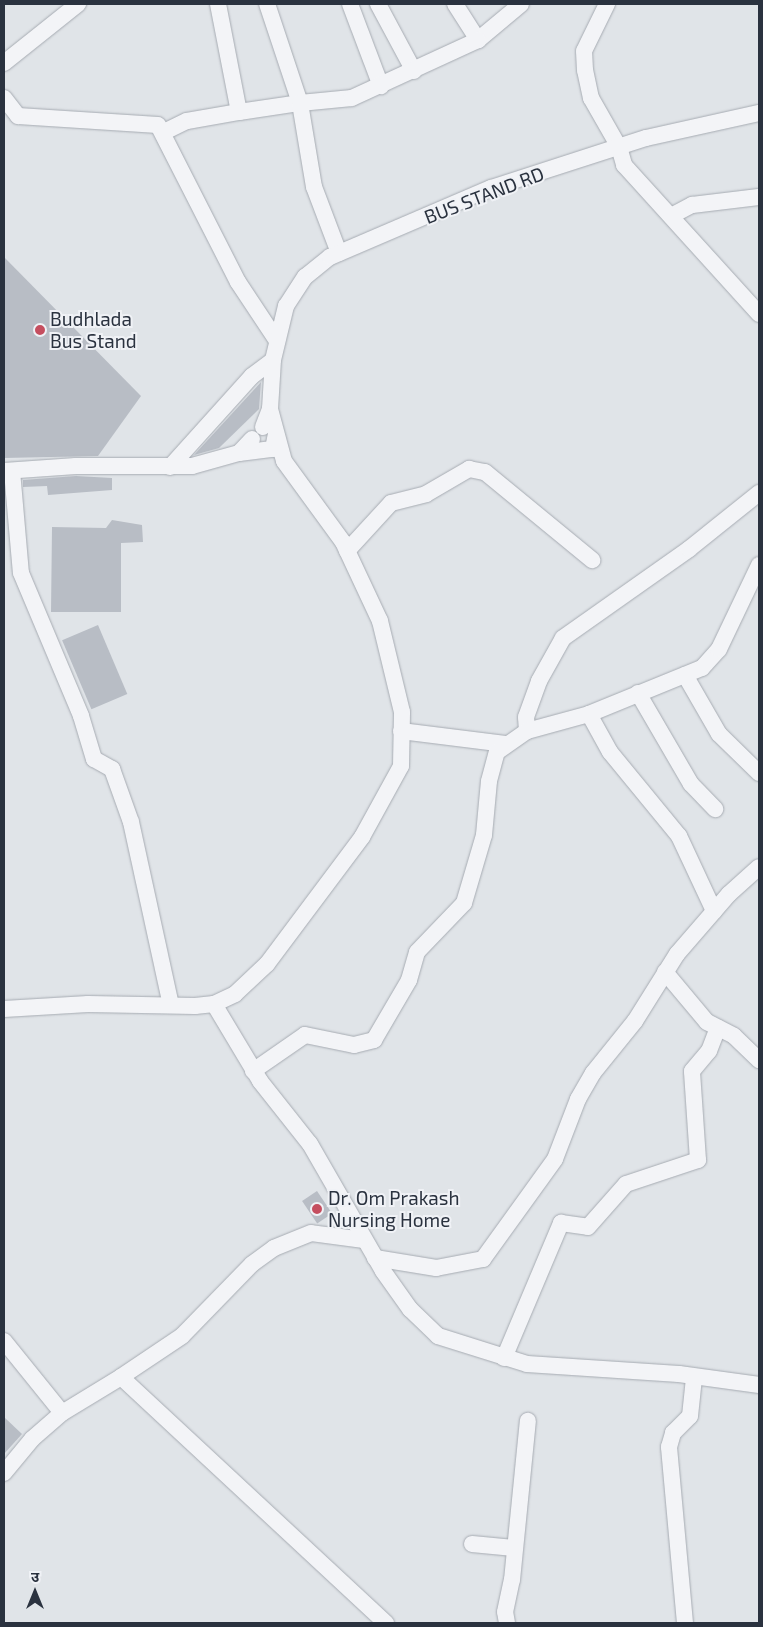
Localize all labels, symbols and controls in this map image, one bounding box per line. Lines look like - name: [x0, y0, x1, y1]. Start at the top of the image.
- street label: BUS STAND RD: [421, 162, 547, 228]
- place label: Budhlada Bus Stand: [50, 308, 137, 352]
- marker: Budhlada Bus Stand: [34, 324, 46, 336]
- place label: Dr. Om Prakash Nursing Home: [328, 1187, 459, 1231]
- marker: Dr. Om Prakash Nursing Home: [310, 1202, 324, 1216]
- north arrow: [10, 1567, 60, 1617]
- text: उ: [31, 1568, 39, 1585]

